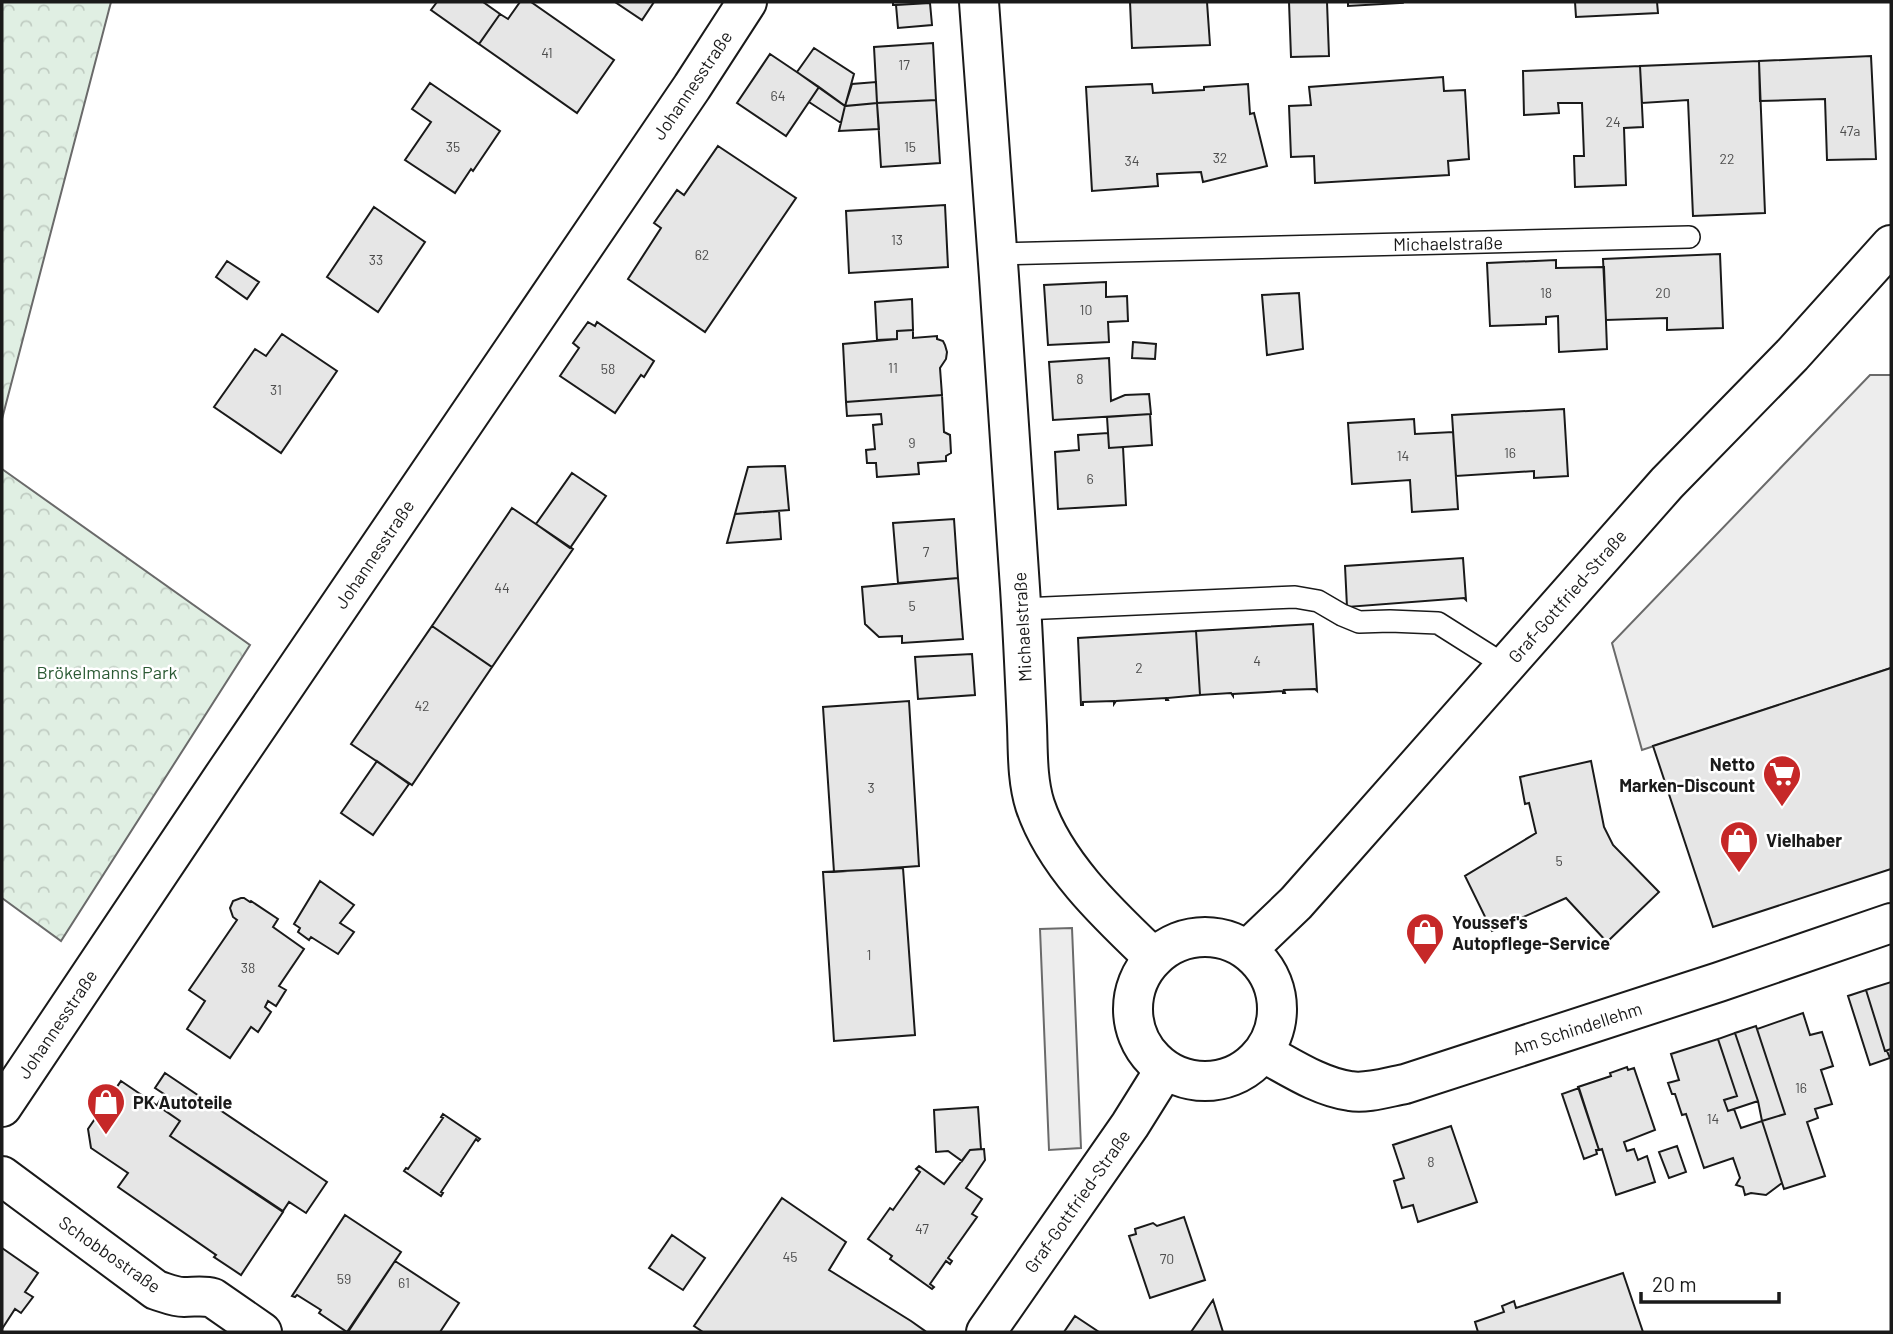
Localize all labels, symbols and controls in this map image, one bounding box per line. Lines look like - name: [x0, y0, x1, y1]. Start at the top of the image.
- street label: Johannesstraße: [647, 26, 737, 144]
- house number: 41: [541, 44, 553, 61]
- house number: 17: [898, 56, 910, 73]
- house number: 64: [771, 87, 785, 104]
- house number: 24: [1605, 113, 1621, 130]
- house number: 47a: [1839, 122, 1861, 139]
- house number: 35: [446, 138, 460, 155]
- house number: 15: [904, 138, 916, 155]
- house number: 32: [1213, 149, 1227, 166]
- house number: 22: [1719, 150, 1735, 167]
- house number: 34: [1125, 152, 1139, 169]
- house number: 13: [891, 231, 903, 248]
- street label: Michaelstraße: [1393, 231, 1503, 255]
- house number: 62: [695, 246, 709, 263]
- house number: 33: [369, 251, 383, 268]
- house number: 18: [1540, 284, 1552, 301]
- house number: 20: [1655, 284, 1671, 301]
- house number: 10: [1080, 301, 1092, 318]
- house number: 11: [888, 359, 898, 376]
- house number: 58: [601, 360, 615, 377]
- house number: 8: [1076, 370, 1084, 387]
- house number: 31: [270, 381, 282, 398]
- house number: 9: [908, 434, 916, 451]
- house number: 16: [1504, 444, 1516, 461]
- house number: 14: [1397, 447, 1409, 464]
- house number: 6: [1086, 470, 1094, 487]
- street label: Johannesstraße: [329, 495, 419, 613]
- street label: Graf-Gottfried-Straße: [1503, 525, 1631, 667]
- house number: 7: [923, 543, 930, 560]
- street label: Michaelstraße: [1008, 572, 1036, 682]
- house number: 44: [494, 579, 510, 596]
- house number: 5: [908, 597, 916, 614]
- house number: 4: [1253, 652, 1261, 669]
- house number: 2: [1135, 659, 1143, 676]
- park label: Brökelmanns Park: [37, 661, 177, 683]
- house number: 42: [414, 697, 430, 714]
- place label: Netto Marken-Discount: [1619, 753, 1755, 796]
- supermarket icon: Netto Marken-Discount: [1761, 753, 1803, 808]
- house number: 3: [867, 779, 875, 796]
- shop icon: Vielhaber: [1718, 819, 1760, 874]
- place label: Vielhaber: [1766, 829, 1842, 851]
- house number: 5: [1555, 852, 1563, 869]
- shop icon: Youssef's Autopflege-Service: [1404, 911, 1446, 966]
- place label: Youssef's Autopflege-Service: [1452, 911, 1610, 954]
- house number: 1: [867, 946, 871, 963]
- house number: 38: [241, 959, 255, 976]
- street label: Johannesstraße: [12, 965, 102, 1083]
- street label: Am Schindellehm: [1509, 997, 1645, 1059]
- house number: 16: [1795, 1079, 1807, 1096]
- shop icon: PK Autoteile: [85, 1081, 127, 1136]
- place label: PK Autoteile: [133, 1091, 233, 1113]
- house number: 14: [1707, 1110, 1719, 1127]
- street label: Graf-Gottfried-Straße: [1019, 1125, 1135, 1277]
- house number: 8: [1427, 1153, 1435, 1170]
- street label: Schobbostraße: [55, 1211, 165, 1297]
- house number: 47: [915, 1220, 929, 1237]
- house number: 45: [783, 1248, 797, 1265]
- house number: 70: [1160, 1250, 1174, 1267]
- scale bar: [1641, 1260, 1779, 1304]
- house number: 59: [337, 1270, 351, 1287]
- text: 20 m: [1652, 1271, 1697, 1296]
- house number: 61: [398, 1274, 410, 1291]

